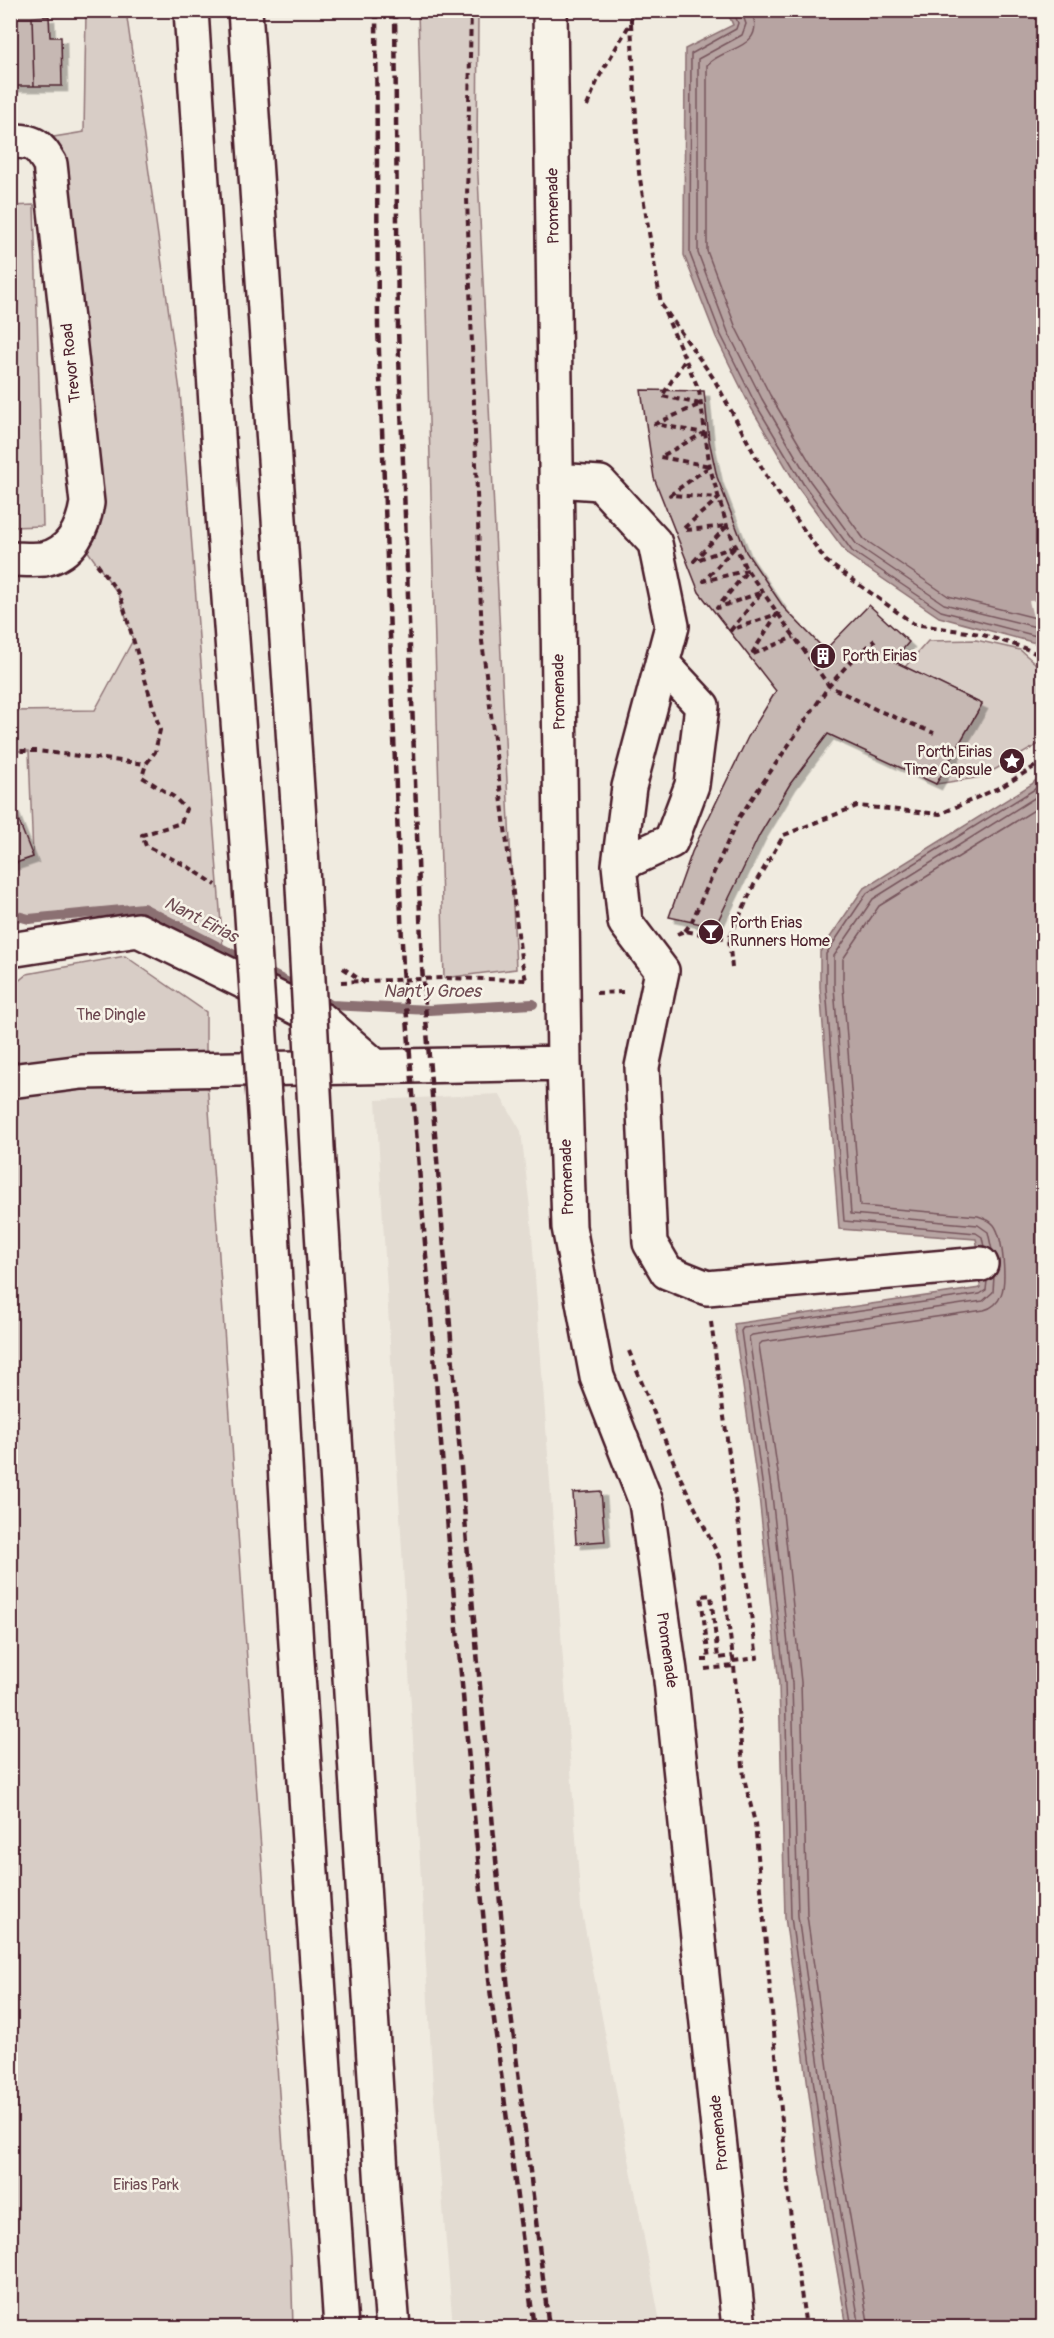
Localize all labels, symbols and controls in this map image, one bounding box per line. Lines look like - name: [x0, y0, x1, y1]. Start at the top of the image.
- street label: Promenade: [542, 168, 564, 244]
- street label: Trevor Road: [57, 322, 85, 404]
- building icon: Porth Eirias: [808, 641, 838, 671]
- place label: Porth Eirias: [842, 646, 917, 666]
- street label: Promenade: [548, 654, 570, 730]
- place label: Porth Eirias Time Capsule: [904, 742, 992, 780]
- place icon: Porth Eirias Time Capsule: [997, 746, 1027, 776]
- water label: Nant Eirias: [160, 892, 243, 949]
- place label: Porth Erias Runners Home: [730, 913, 830, 951]
- bar icon: Porth Erias Runners Home: [696, 917, 726, 947]
- water label: Nant y Groes: [383, 980, 483, 1003]
- park label: The Dingle: [76, 1005, 146, 1025]
- street label: Promenade: [556, 1138, 578, 1215]
- street label: Promenade: [652, 1611, 682, 1689]
- street label: Promenade: [705, 2094, 733, 2172]
- park label: Eirias Park: [113, 2175, 179, 2195]

